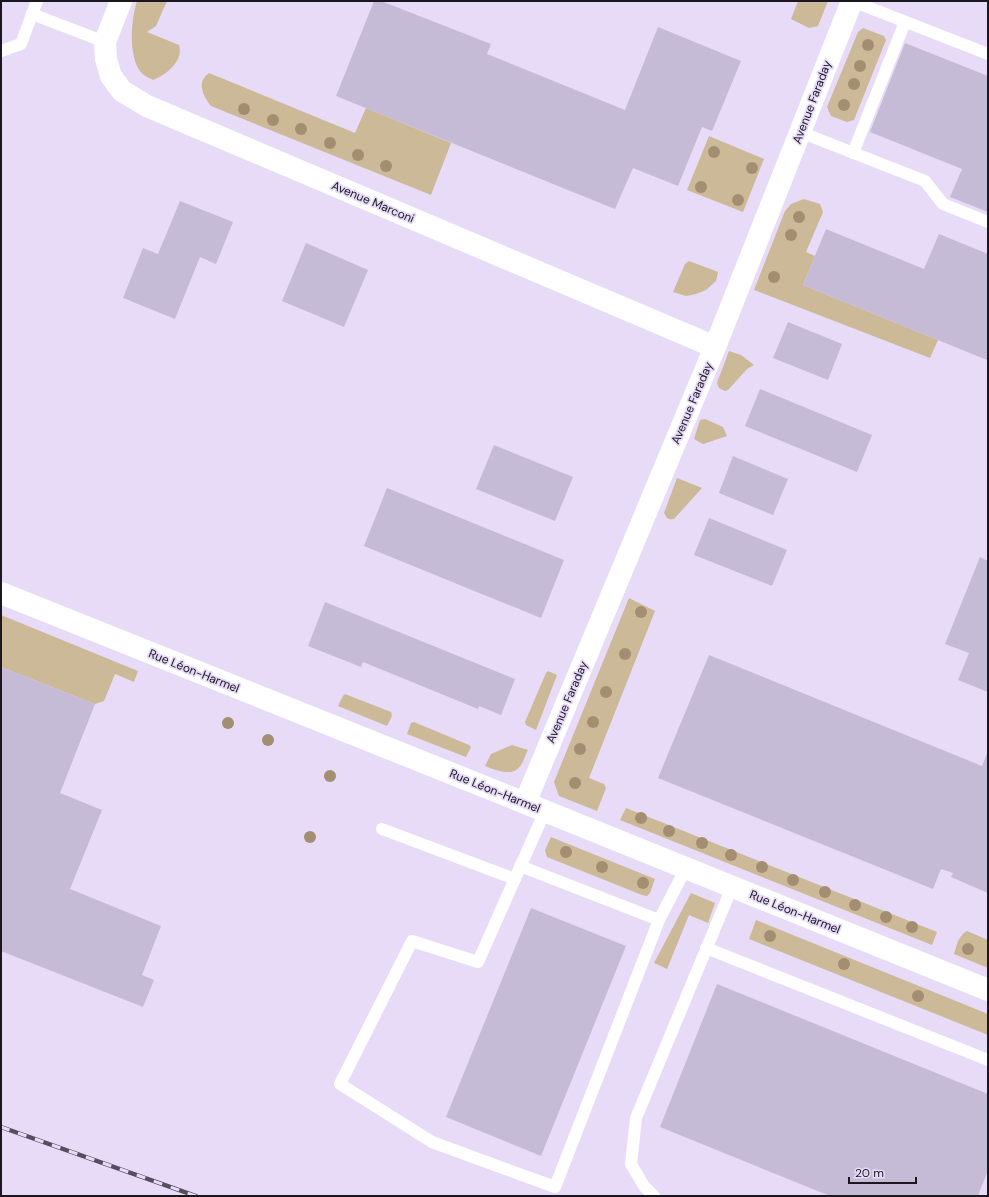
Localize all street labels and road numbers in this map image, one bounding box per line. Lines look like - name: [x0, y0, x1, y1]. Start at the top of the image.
- street label: Avenue Faraday: [789, 58, 835, 146]
- street label: Avenue Marconi: [329, 177, 417, 227]
- street label: Avenue Faraday: [667, 359, 717, 447]
- street label: Rue Léon-Harmel: [146, 645, 242, 697]
- street label: Avenue Faraday: [542, 658, 592, 746]
- street label: Rue Léon-Harmel: [447, 765, 543, 817]
- street label: Rue Léon-Harmel: [747, 886, 843, 938]

